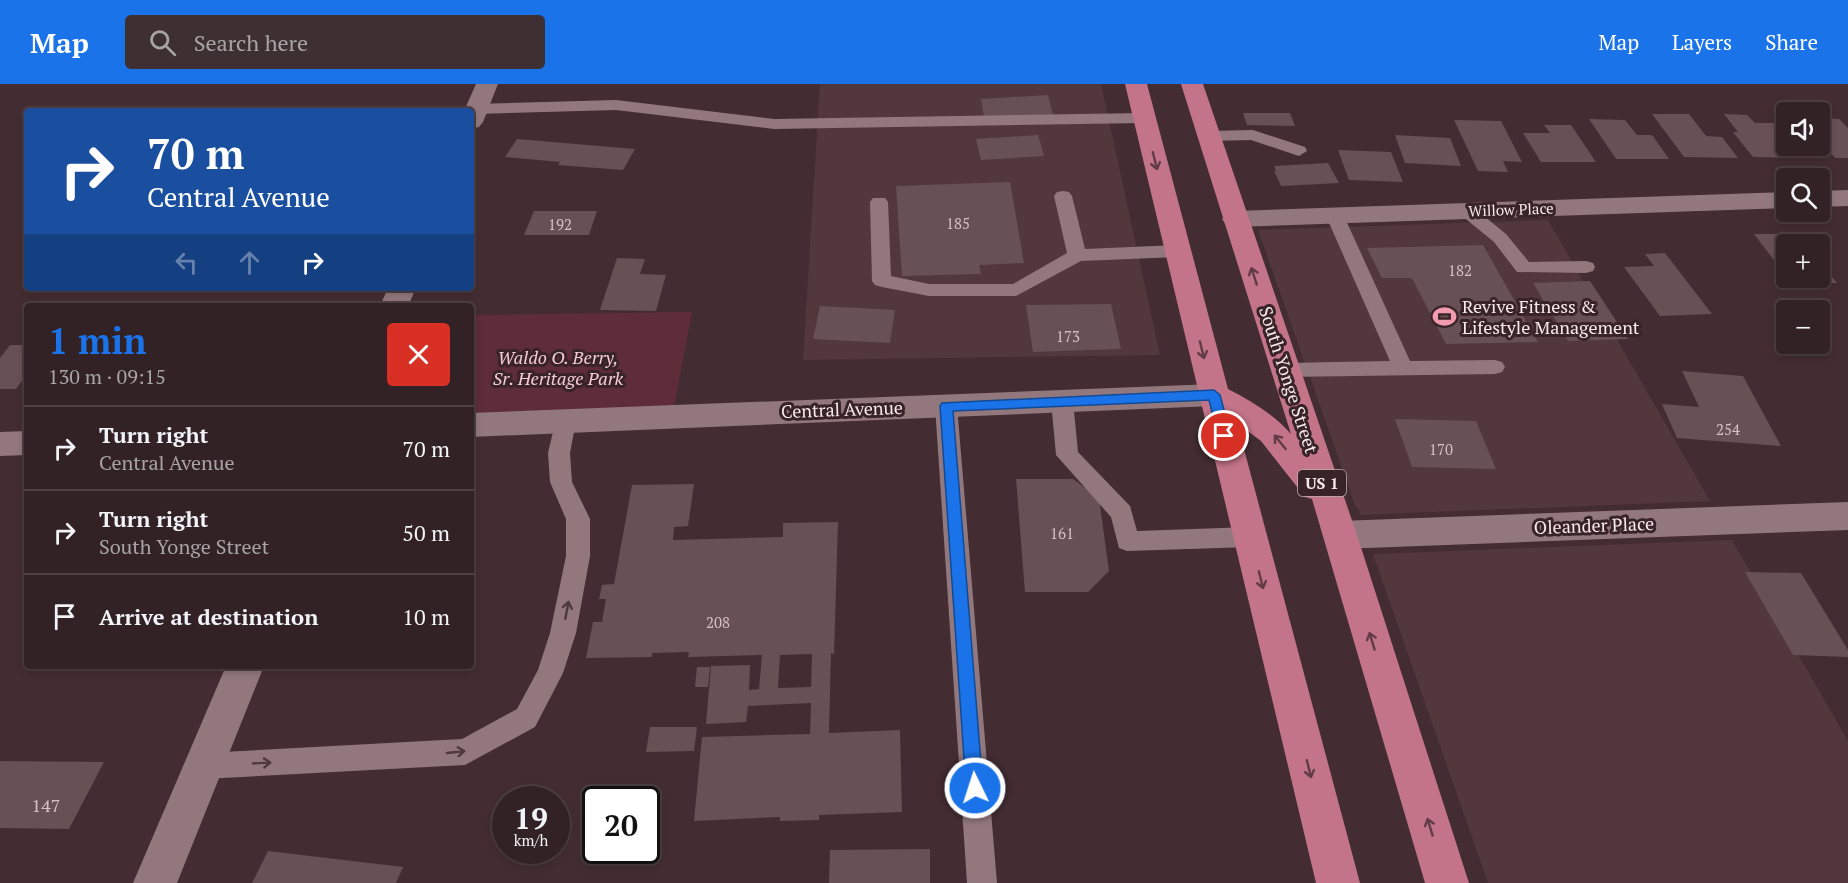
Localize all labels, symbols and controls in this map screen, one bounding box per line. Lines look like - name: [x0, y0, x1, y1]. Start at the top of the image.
- search box: [125, 15, 545, 69]
- text: Map: [30, 24, 89, 61]
- icon: search: [146, 26, 179, 59]
- text: Search here: [194, 28, 308, 57]
- text: Map: [1598, 28, 1639, 56]
- text: Layers: [1672, 28, 1732, 56]
- text: Share: [1765, 28, 1818, 56]
- map controls: [1776, 102, 1830, 354]
- button: sound: [1776, 102, 1830, 156]
- text: 70 m: [147, 125, 245, 181]
- icon: right: [48, 132, 126, 210]
- one-way arrow: [1149, 151, 1161, 170]
- button: search: [1776, 168, 1830, 222]
- text: Central Avenue: [147, 179, 330, 215]
- street label: Willow Place: [1468, 198, 1554, 220]
- house number: 185: [946, 213, 970, 233]
- house number: 192: [548, 214, 572, 234]
- button: +: [1776, 234, 1830, 288]
- icon: left: [170, 246, 203, 279]
- icon: ahead: [233, 246, 266, 279]
- icon: right: [296, 246, 329, 279]
- house number: 182: [1448, 260, 1472, 280]
- one-way arrow: [1247, 267, 1258, 286]
- place label: Revive Fitness & Lifestyle Management: [1462, 294, 1640, 339]
- button: −: [1776, 300, 1830, 354]
- street label: South Yonge Street: [1254, 303, 1324, 456]
- sports icon: Revive Fitness & Lifestyle Management: [1431, 304, 1457, 330]
- text: 1 min: [48, 317, 146, 364]
- button: close: [387, 323, 450, 386]
- house number: 173: [1056, 326, 1080, 346]
- one-way arrow: [1197, 340, 1209, 359]
- park label: Waldo O. Berry, Sr. Heritage Park: [493, 345, 624, 390]
- text: 130 m · 09:15: [48, 363, 166, 390]
- street label: Central Avenue: [781, 395, 903, 423]
- pin: [1198, 410, 1249, 461]
- icon: arrive: [1207, 419, 1240, 452]
- house number: 254: [1716, 419, 1740, 439]
- text: Turn right: [99, 420, 208, 449]
- icon: right: [48, 432, 81, 465]
- text: 70 m: [402, 434, 450, 463]
- one-way arrow: [1273, 434, 1286, 450]
- house number: 170: [1429, 439, 1453, 459]
- text: Central Avenue: [99, 449, 235, 476]
- road number: US 1: [1298, 470, 1346, 496]
- text: Turn right: [99, 504, 208, 533]
- street label: Oleander Place: [1533, 511, 1654, 539]
- icon: right: [48, 516, 81, 549]
- text: 50 m: [402, 518, 450, 547]
- house number: 161: [1050, 523, 1074, 543]
- text: South Yonge Street: [99, 533, 269, 560]
- one-way arrow: [1256, 570, 1267, 589]
- icon: arrive: [48, 600, 81, 633]
- one-way arrow: [562, 601, 573, 620]
- text: Arrive at destination: [99, 602, 318, 631]
- text: 10 m: [402, 602, 450, 631]
- house number: 208: [706, 612, 730, 632]
- one-way arrow: [1366, 632, 1377, 651]
- one-way arrow: [446, 747, 466, 758]
- position arrow: [943, 756, 1007, 820]
- one-way arrow: [251, 758, 271, 769]
- one-way arrow: [1304, 759, 1315, 778]
- speed limit sign: 20: [582, 786, 660, 864]
- house number: 147: [32, 793, 60, 817]
- text: 19: [514, 798, 548, 838]
- one-way arrow: [1424, 818, 1435, 837]
- text: km/h: [514, 830, 548, 850]

